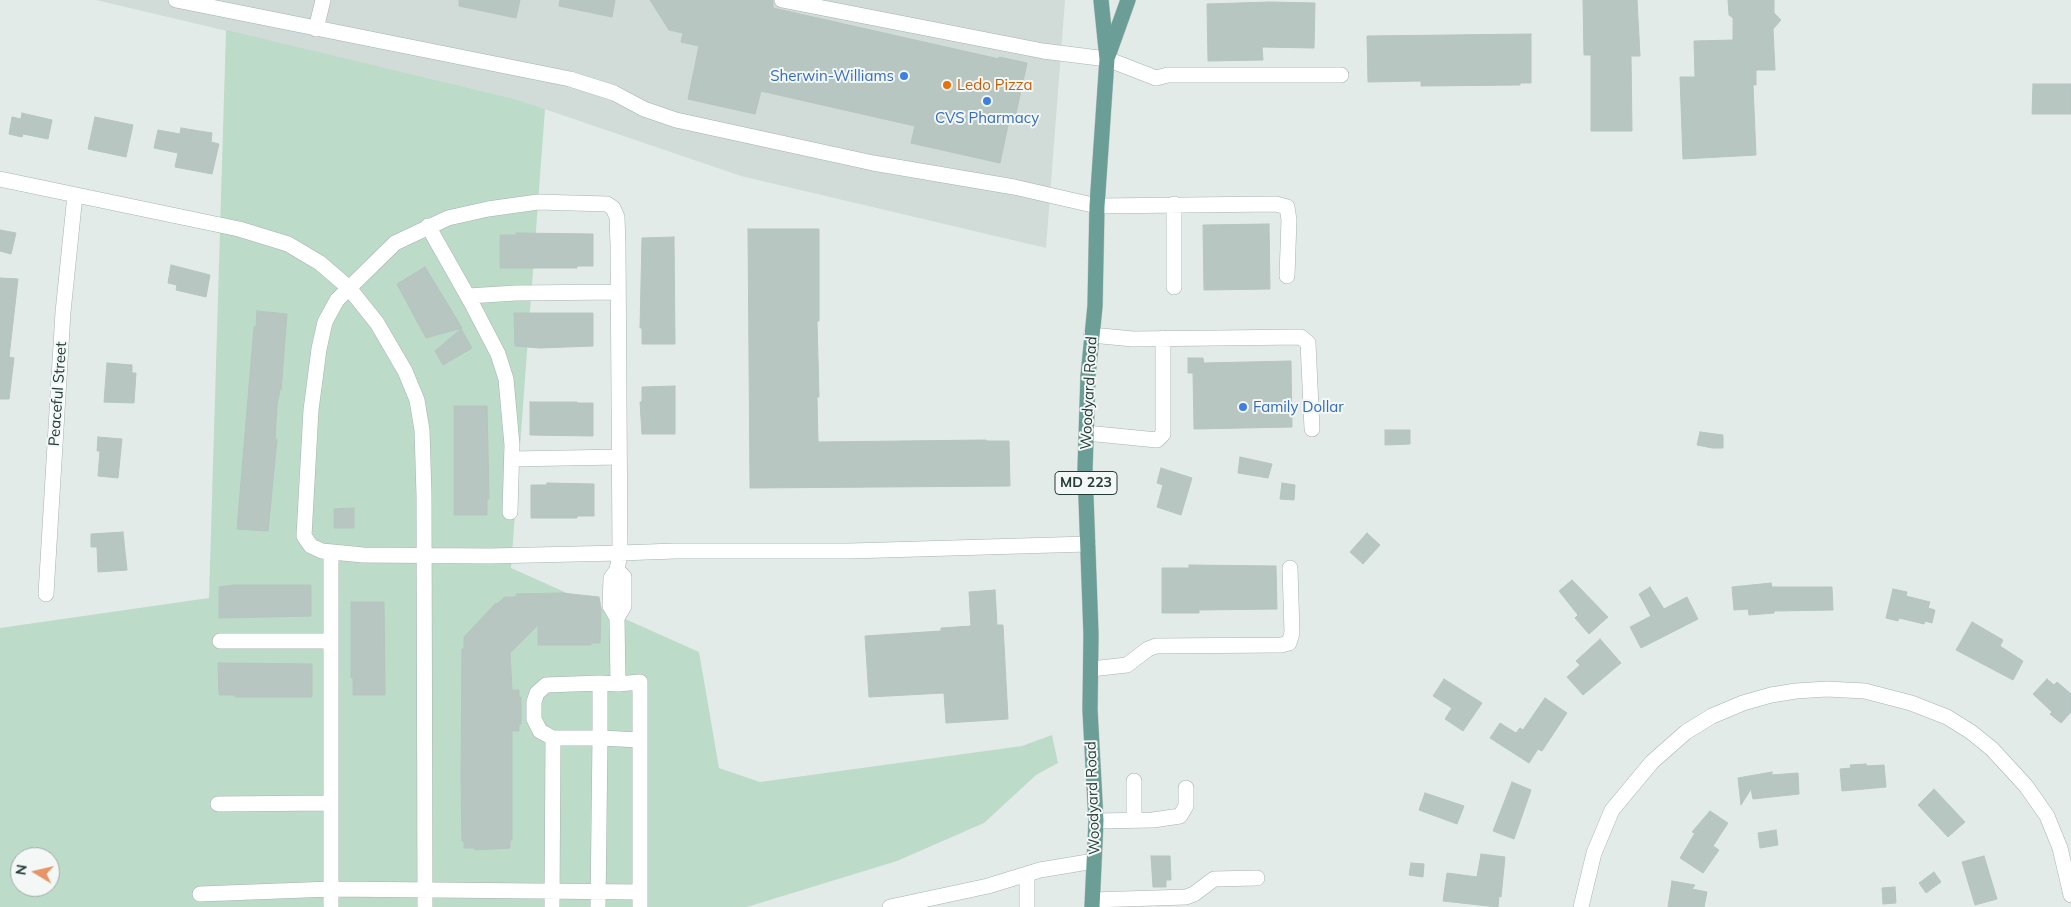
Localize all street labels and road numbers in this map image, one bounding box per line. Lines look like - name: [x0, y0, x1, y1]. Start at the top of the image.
- street label: Woodyard Road: [1077, 336, 1101, 450]
- street label: Peaceful Street: [45, 341, 71, 447]
- road number: MD 223: [1055, 472, 1117, 494]
- street label: Woodyard Road: [1082, 741, 1104, 855]

